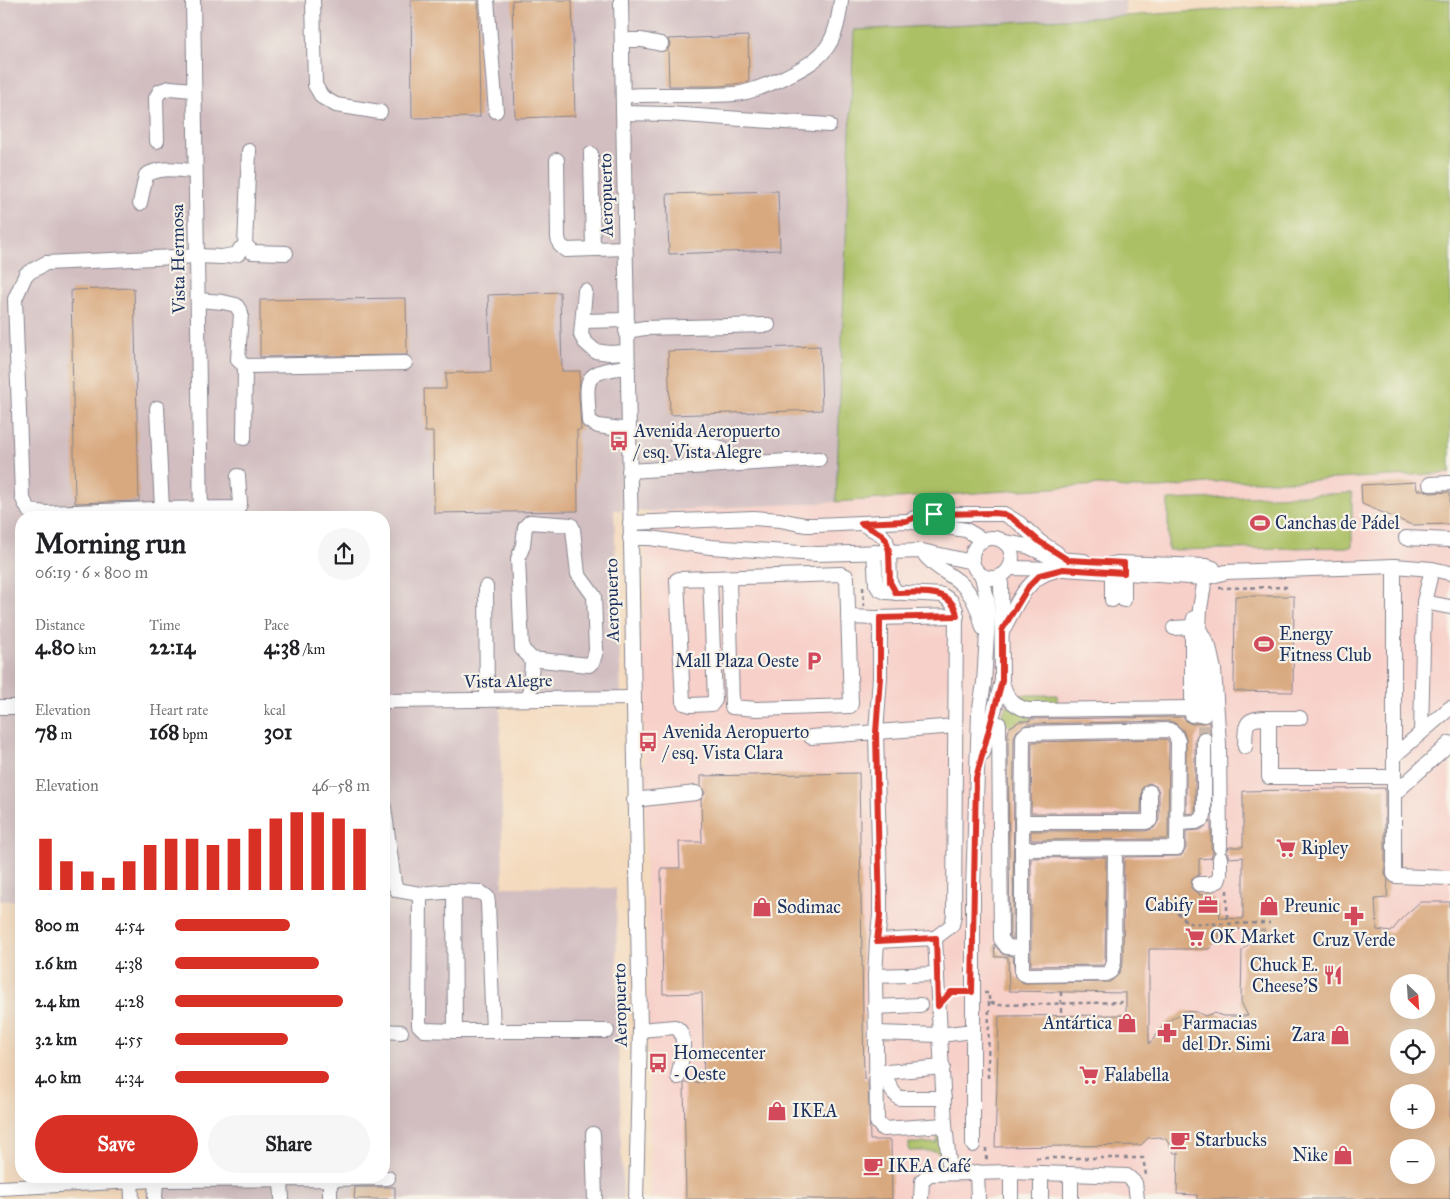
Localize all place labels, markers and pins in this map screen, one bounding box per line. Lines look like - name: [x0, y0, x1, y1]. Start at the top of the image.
- place label: Avenida Aeropuerto / esq. Vista Alegre: [632, 420, 780, 464]
- bus stop icon: Avenida Aeropuerto / esq. Vista Alegre: [608, 430, 630, 452]
- pin: [913, 493, 955, 535]
- sports icon: Canchas de Pádel: [1249, 512, 1271, 534]
- place label: Canchas de Pádel: [1275, 512, 1400, 534]
- place label: Energy Fitness Club: [1279, 623, 1372, 666]
- sports icon: Energy Fitness Club: [1253, 633, 1275, 655]
- place label: Mall Plaza Oeste: [675, 650, 799, 672]
- parking icon: Mall Plaza Oeste: [803, 650, 825, 672]
- place label: Avenida Aeropuerto / esq. Vista Clara: [661, 721, 809, 765]
- bus stop icon: Avenida Aeropuerto / esq. Vista Clara: [637, 731, 659, 753]
- supermarket icon: Ripley: [1275, 837, 1297, 859]
- place label: Ripley: [1301, 837, 1349, 859]
- place label: Cabify: [1145, 894, 1194, 916]
- office icon: Cabify: [1197, 894, 1219, 916]
- shop icon: Preunic: [1258, 895, 1280, 917]
- place label: Preunic: [1284, 895, 1341, 917]
- shop icon: Sodimac: [751, 896, 773, 918]
- place label: Sodimac: [777, 896, 841, 918]
- pharmacy icon: Cruz Verde: [1343, 905, 1365, 927]
- supermarket icon: OK Market: [1184, 926, 1206, 948]
- place label: OK Market: [1210, 926, 1296, 948]
- place label: Cruz Verde: [1313, 929, 1395, 951]
- place label: Chuck E. Cheese'S: [1250, 954, 1318, 997]
- restaurant icon: Chuck E. Cheese'S: [1322, 964, 1344, 986]
- place label: Antártica: [1042, 1012, 1112, 1034]
- shop icon: Antártica: [1116, 1012, 1138, 1034]
- place label: Farmacias del Dr. Simi: [1182, 1012, 1271, 1055]
- pharmacy icon: Farmacias del Dr. Simi: [1156, 1022, 1178, 1044]
- place label: Zara: [1292, 1024, 1325, 1046]
- shop icon: Zara: [1329, 1024, 1351, 1046]
- place label: Homecenter - Oeste: [673, 1042, 766, 1085]
- bus stop icon: Homecenter - Oeste: [647, 1052, 669, 1074]
- supermarket icon: Falabella: [1078, 1064, 1100, 1086]
- place label: Falabella: [1104, 1064, 1169, 1086]
- shop icon: IKEA: [766, 1100, 788, 1122]
- place label: IKEA: [792, 1100, 838, 1122]
- cafe icon: Starbucks: [1169, 1129, 1191, 1151]
- place label: Starbucks: [1195, 1129, 1267, 1151]
- place label: Nike: [1292, 1144, 1328, 1166]
- shop icon: Nike: [1332, 1144, 1354, 1166]
- cafe icon: IKEA Café: [862, 1155, 884, 1177]
- place label: IKEA Café: [888, 1155, 971, 1177]

